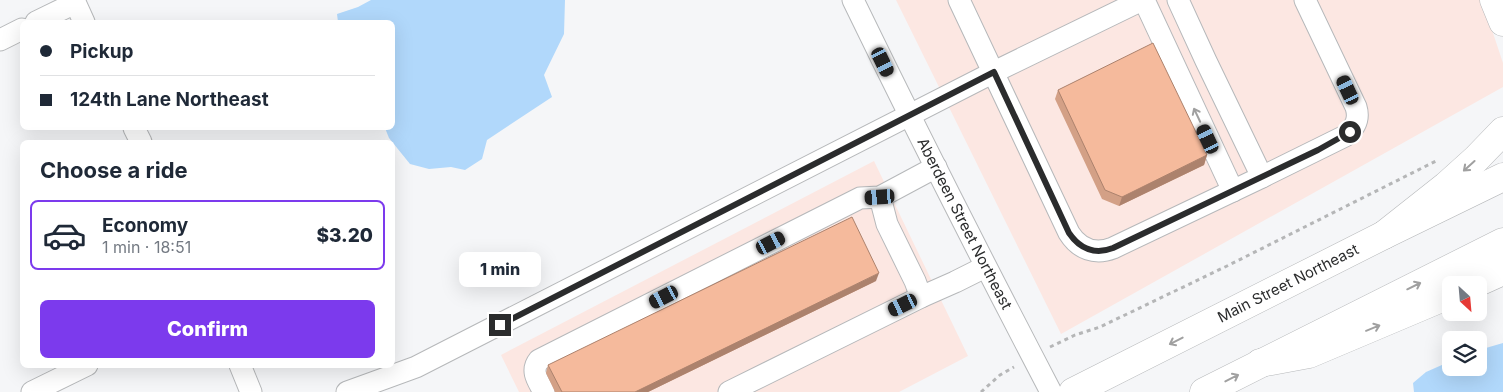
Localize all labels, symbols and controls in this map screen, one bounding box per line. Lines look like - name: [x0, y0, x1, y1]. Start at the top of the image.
- text: Pickup: [70, 40, 133, 63]
- car: [869, 45, 896, 79]
- car: [1334, 73, 1361, 107]
- text: 124th Lane Northeast: [70, 88, 269, 111]
- one-way arrow: [1192, 108, 1202, 123]
- route start: [1339, 121, 1361, 143]
- car: [1194, 122, 1221, 156]
- street label: Aberdeen Street Northeast: [913, 135, 1017, 313]
- text: Choose a ride: [40, 157, 188, 183]
- one-way arrow: [1462, 160, 1475, 171]
- car: [864, 188, 895, 206]
- icon: car: [42, 213, 87, 258]
- text: Economy: [102, 214, 188, 237]
- text: $3.20: [316, 224, 373, 247]
- car: [754, 230, 787, 256]
- text: 1 min · 18:51: [102, 237, 191, 257]
- street label: Main Street Northeast: [1214, 239, 1362, 326]
- callout: 1 min: [459, 252, 541, 288]
- text: 1 min: [480, 259, 520, 279]
- north arrow: [1442, 276, 1488, 321]
- map controls: [1442, 276, 1487, 376]
- one-way arrow: [1406, 281, 1421, 290]
- car: [647, 284, 680, 310]
- car: [886, 292, 919, 318]
- button: Confirm: [40, 300, 375, 358]
- route end: [489, 314, 511, 336]
- one-way arrow: [1365, 323, 1380, 333]
- button: layers: [1442, 331, 1487, 376]
- one-way arrow: [1169, 336, 1184, 346]
- one-way arrow: [1224, 373, 1239, 382]

